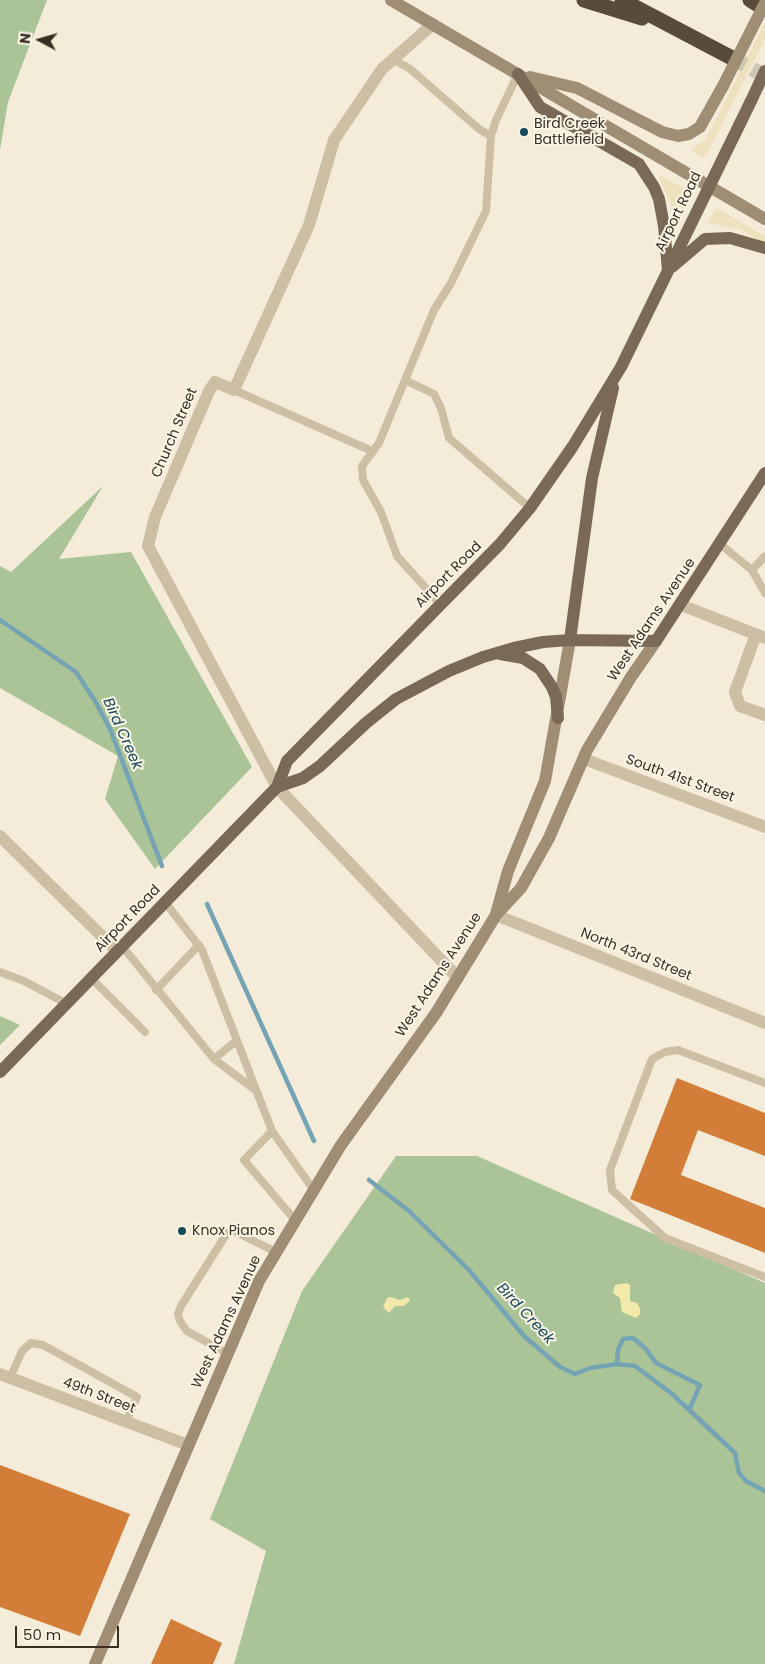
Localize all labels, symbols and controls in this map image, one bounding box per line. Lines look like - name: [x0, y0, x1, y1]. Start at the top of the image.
- north arrow: [15, 15, 65, 65]
- text: N: [15, 32, 36, 45]
- place label: Bird Creek Battlefield: [534, 116, 605, 148]
- marker: Bird Creek Battlefield: [518, 126, 530, 138]
- street label: Airport Road: [652, 169, 706, 255]
- street label: Church Street: [148, 385, 202, 481]
- street label: Airport Road: [412, 538, 486, 612]
- street label: West Adams Avenue: [605, 555, 699, 685]
- water label: Bird Creek: [98, 695, 146, 773]
- street label: South 41st Street: [623, 752, 737, 806]
- street label: Airport Road: [92, 882, 164, 956]
- street label: West Adams Avenue: [392, 910, 486, 1040]
- street label: North 43rd Street: [578, 925, 694, 985]
- place label: Knox Pianos: [192, 1223, 275, 1239]
- marker: Knox Pianos: [176, 1225, 188, 1237]
- street label: West Adams Avenue: [189, 1253, 265, 1391]
- water label: Bird Creek: [492, 1280, 558, 1348]
- street label: 49th Street: [60, 1374, 138, 1418]
- scale bar: [18, 1616, 121, 1648]
- text: 50 m: [23, 1624, 61, 1645]

